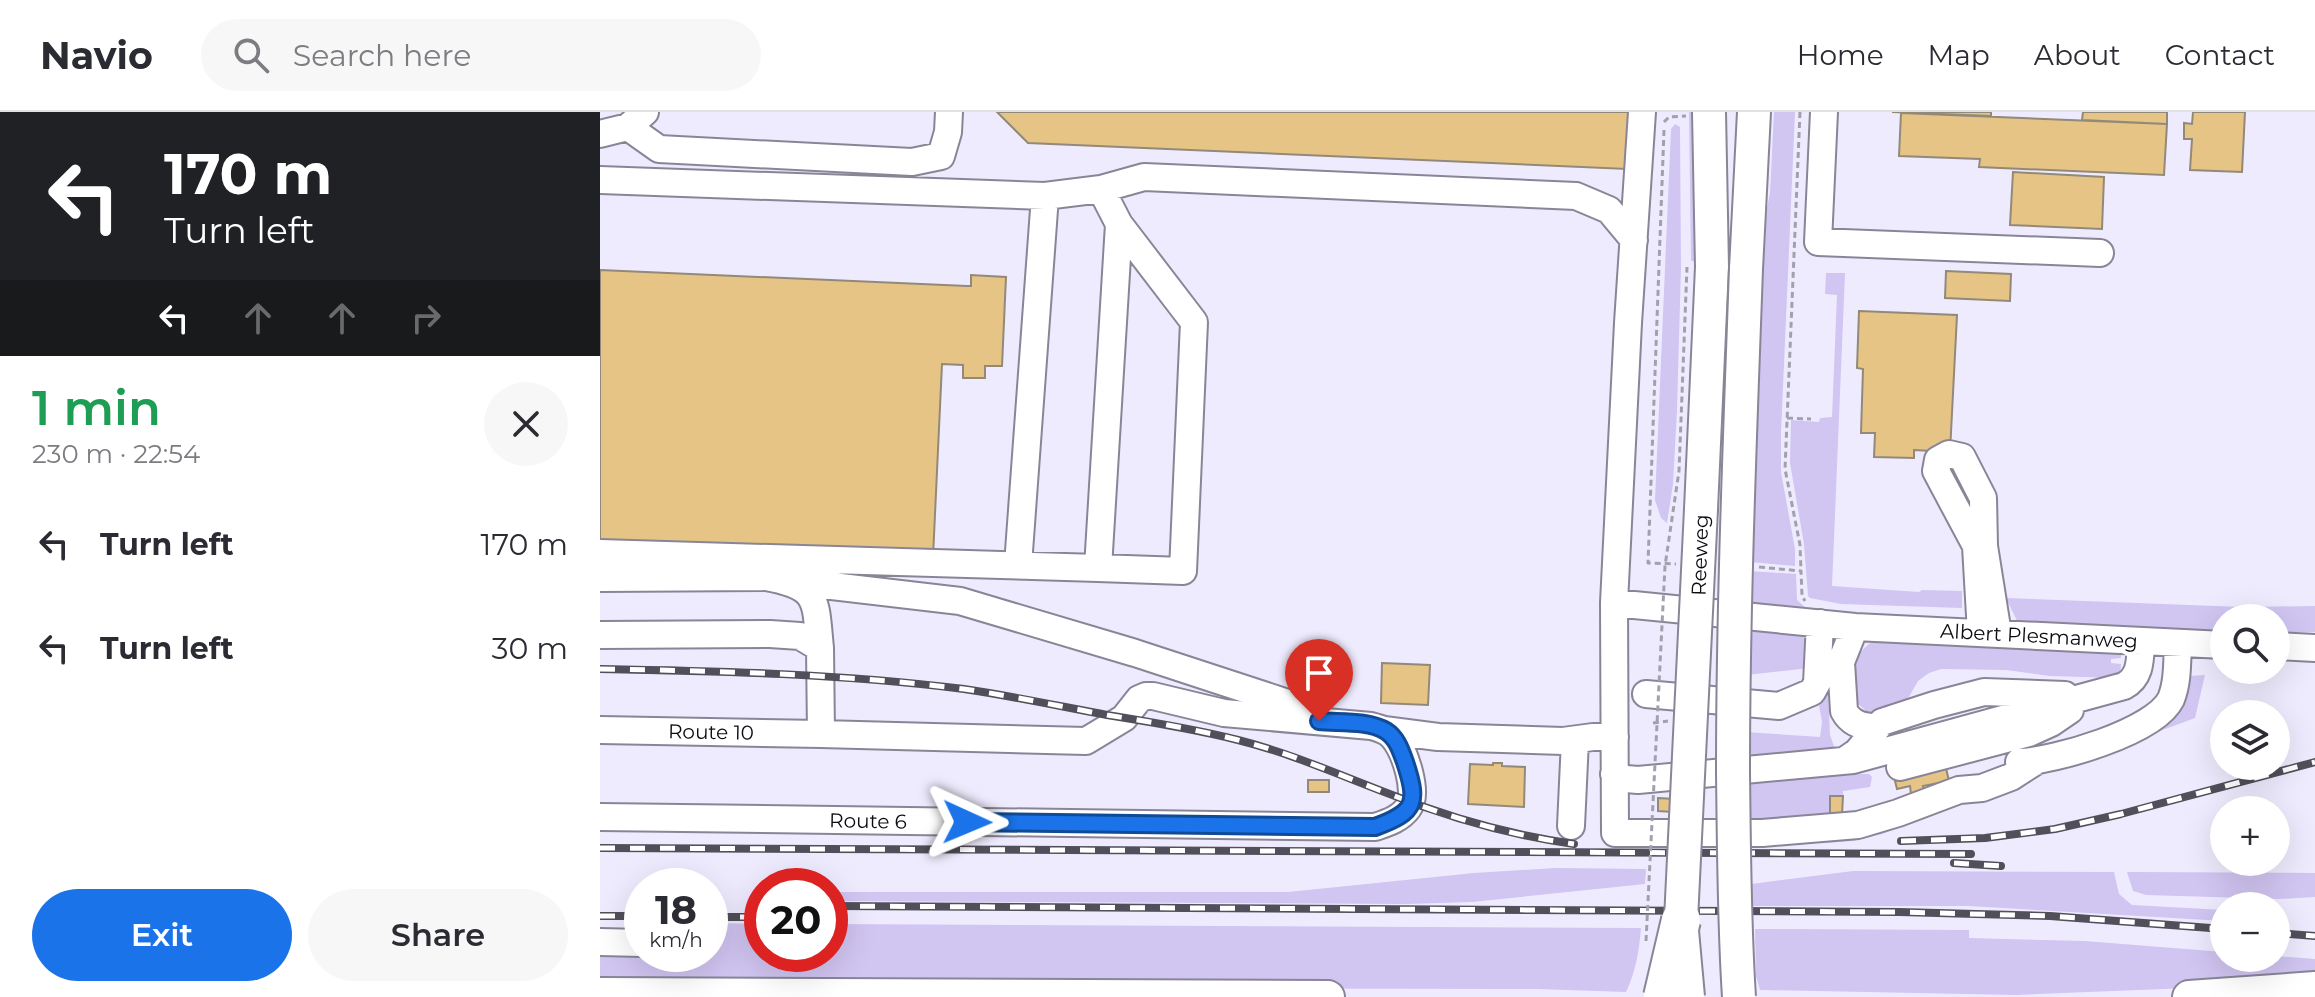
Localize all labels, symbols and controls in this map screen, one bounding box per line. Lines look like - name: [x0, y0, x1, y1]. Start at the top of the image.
- search box: [201, 19, 761, 91]
- text: Navio: [40, 32, 153, 79]
- icon: search: [229, 33, 273, 77]
- text: Search here: [293, 37, 471, 74]
- text: Home: [1797, 38, 1884, 72]
- text: Map: [1928, 38, 1990, 72]
- text: About: [2034, 38, 2121, 72]
- text: Contact: [2165, 38, 2275, 72]
- text: 170 m: [164, 140, 332, 208]
- icon: left: [32, 144, 136, 248]
- text: Turn left: [164, 208, 315, 252]
- icon: left: [152, 296, 196, 340]
- icon: ahead: [236, 296, 280, 340]
- icon: ahead: [320, 296, 364, 340]
- icon: right: [404, 296, 448, 340]
- text: 1 min: [32, 379, 161, 437]
- button: close: [484, 382, 568, 466]
- text: 230 m · 22:54: [32, 438, 200, 470]
- street label: Reeweg: [1687, 514, 1713, 596]
- icon: left: [32, 522, 76, 566]
- text: Turn left: [100, 526, 233, 563]
- text: 170 m: [481, 526, 568, 563]
- map controls: [2210, 604, 2290, 972]
- button: search: [2210, 604, 2290, 684]
- street label: Albert Plesmanweg: [1939, 619, 2139, 653]
- icon: left: [32, 626, 76, 670]
- text: Turn left: [100, 630, 233, 667]
- text: 30 m: [492, 630, 568, 667]
- pin: [1285, 639, 1353, 721]
- icon: arrive: [1297, 651, 1341, 695]
- button: layers: [2210, 700, 2290, 780]
- street label: Route 10: [668, 719, 754, 745]
- position arrow: [925, 780, 1009, 864]
- button: +: [2210, 796, 2290, 876]
- street label: Route 6: [829, 808, 907, 834]
- speed limit sign: 20: [744, 868, 848, 972]
- text: 18: [655, 885, 697, 934]
- button: Exit: [32, 889, 292, 981]
- button: Share: [308, 889, 568, 981]
- button: −: [2210, 892, 2290, 972]
- text: km/h: [649, 928, 703, 952]

